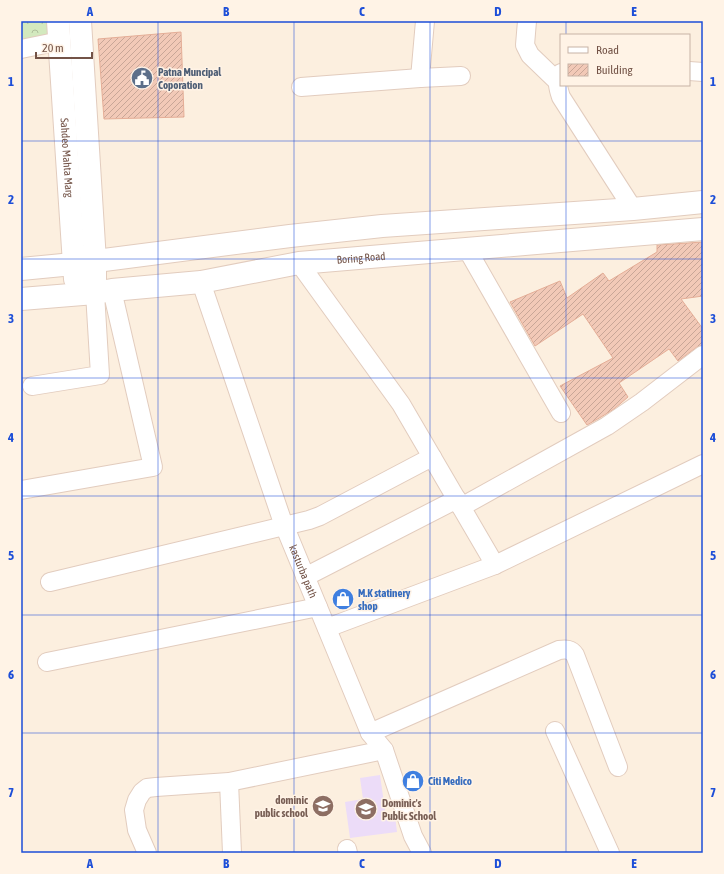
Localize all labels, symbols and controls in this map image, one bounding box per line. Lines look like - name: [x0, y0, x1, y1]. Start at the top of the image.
- text: A: [86, 4, 94, 19]
- text: B: [223, 4, 230, 19]
- text: C: [359, 4, 365, 19]
- text: D: [494, 4, 502, 19]
- text: E: [631, 4, 637, 19]
- scale bar: [36, 34, 92, 60]
- legend: [560, 34, 690, 86]
- text: 20 m: [42, 41, 64, 55]
- text: Road: [596, 43, 619, 57]
- text: Building: [596, 63, 634, 77]
- public building icon: Patna Muncipal Coporation: [129, 65, 155, 91]
- place label: Patna Muncipal Coporation: [158, 66, 222, 91]
- text: 1: [8, 74, 14, 89]
- text: 1: [710, 74, 716, 89]
- street label: Sahdeo Mahta Marg: [58, 118, 76, 198]
- text: 2: [8, 192, 14, 207]
- text: 2: [710, 192, 716, 207]
- street label: Boring Road: [336, 250, 386, 266]
- text: 3: [8, 311, 14, 326]
- text: 3: [710, 311, 716, 326]
- text: 4: [7, 430, 14, 445]
- text: 4: [709, 430, 716, 445]
- street label: kasturba path: [287, 543, 320, 600]
- text: 5: [8, 548, 14, 563]
- text: 5: [710, 548, 716, 563]
- shop icon: M.K statinery shop: [330, 586, 356, 612]
- place label: M.K statinery shop: [358, 587, 411, 612]
- text: 6: [8, 667, 14, 682]
- text: 6: [710, 667, 716, 682]
- shop icon: Citi Medico: [400, 768, 426, 794]
- place label: Citi Medico: [428, 775, 472, 787]
- text: 7: [8, 785, 14, 800]
- text: 7: [710, 785, 716, 800]
- school or university icon: dominic public school: [310, 793, 336, 819]
- place label: dominic public school: [255, 794, 309, 819]
- school or university icon: Dominic's Public School: [353, 796, 379, 822]
- place label: Dominic's Public School: [382, 797, 437, 822]
- text: A: [86, 856, 94, 871]
- text: B: [223, 856, 230, 871]
- text: C: [359, 856, 365, 871]
- text: D: [494, 856, 502, 871]
- text: E: [631, 856, 637, 871]

